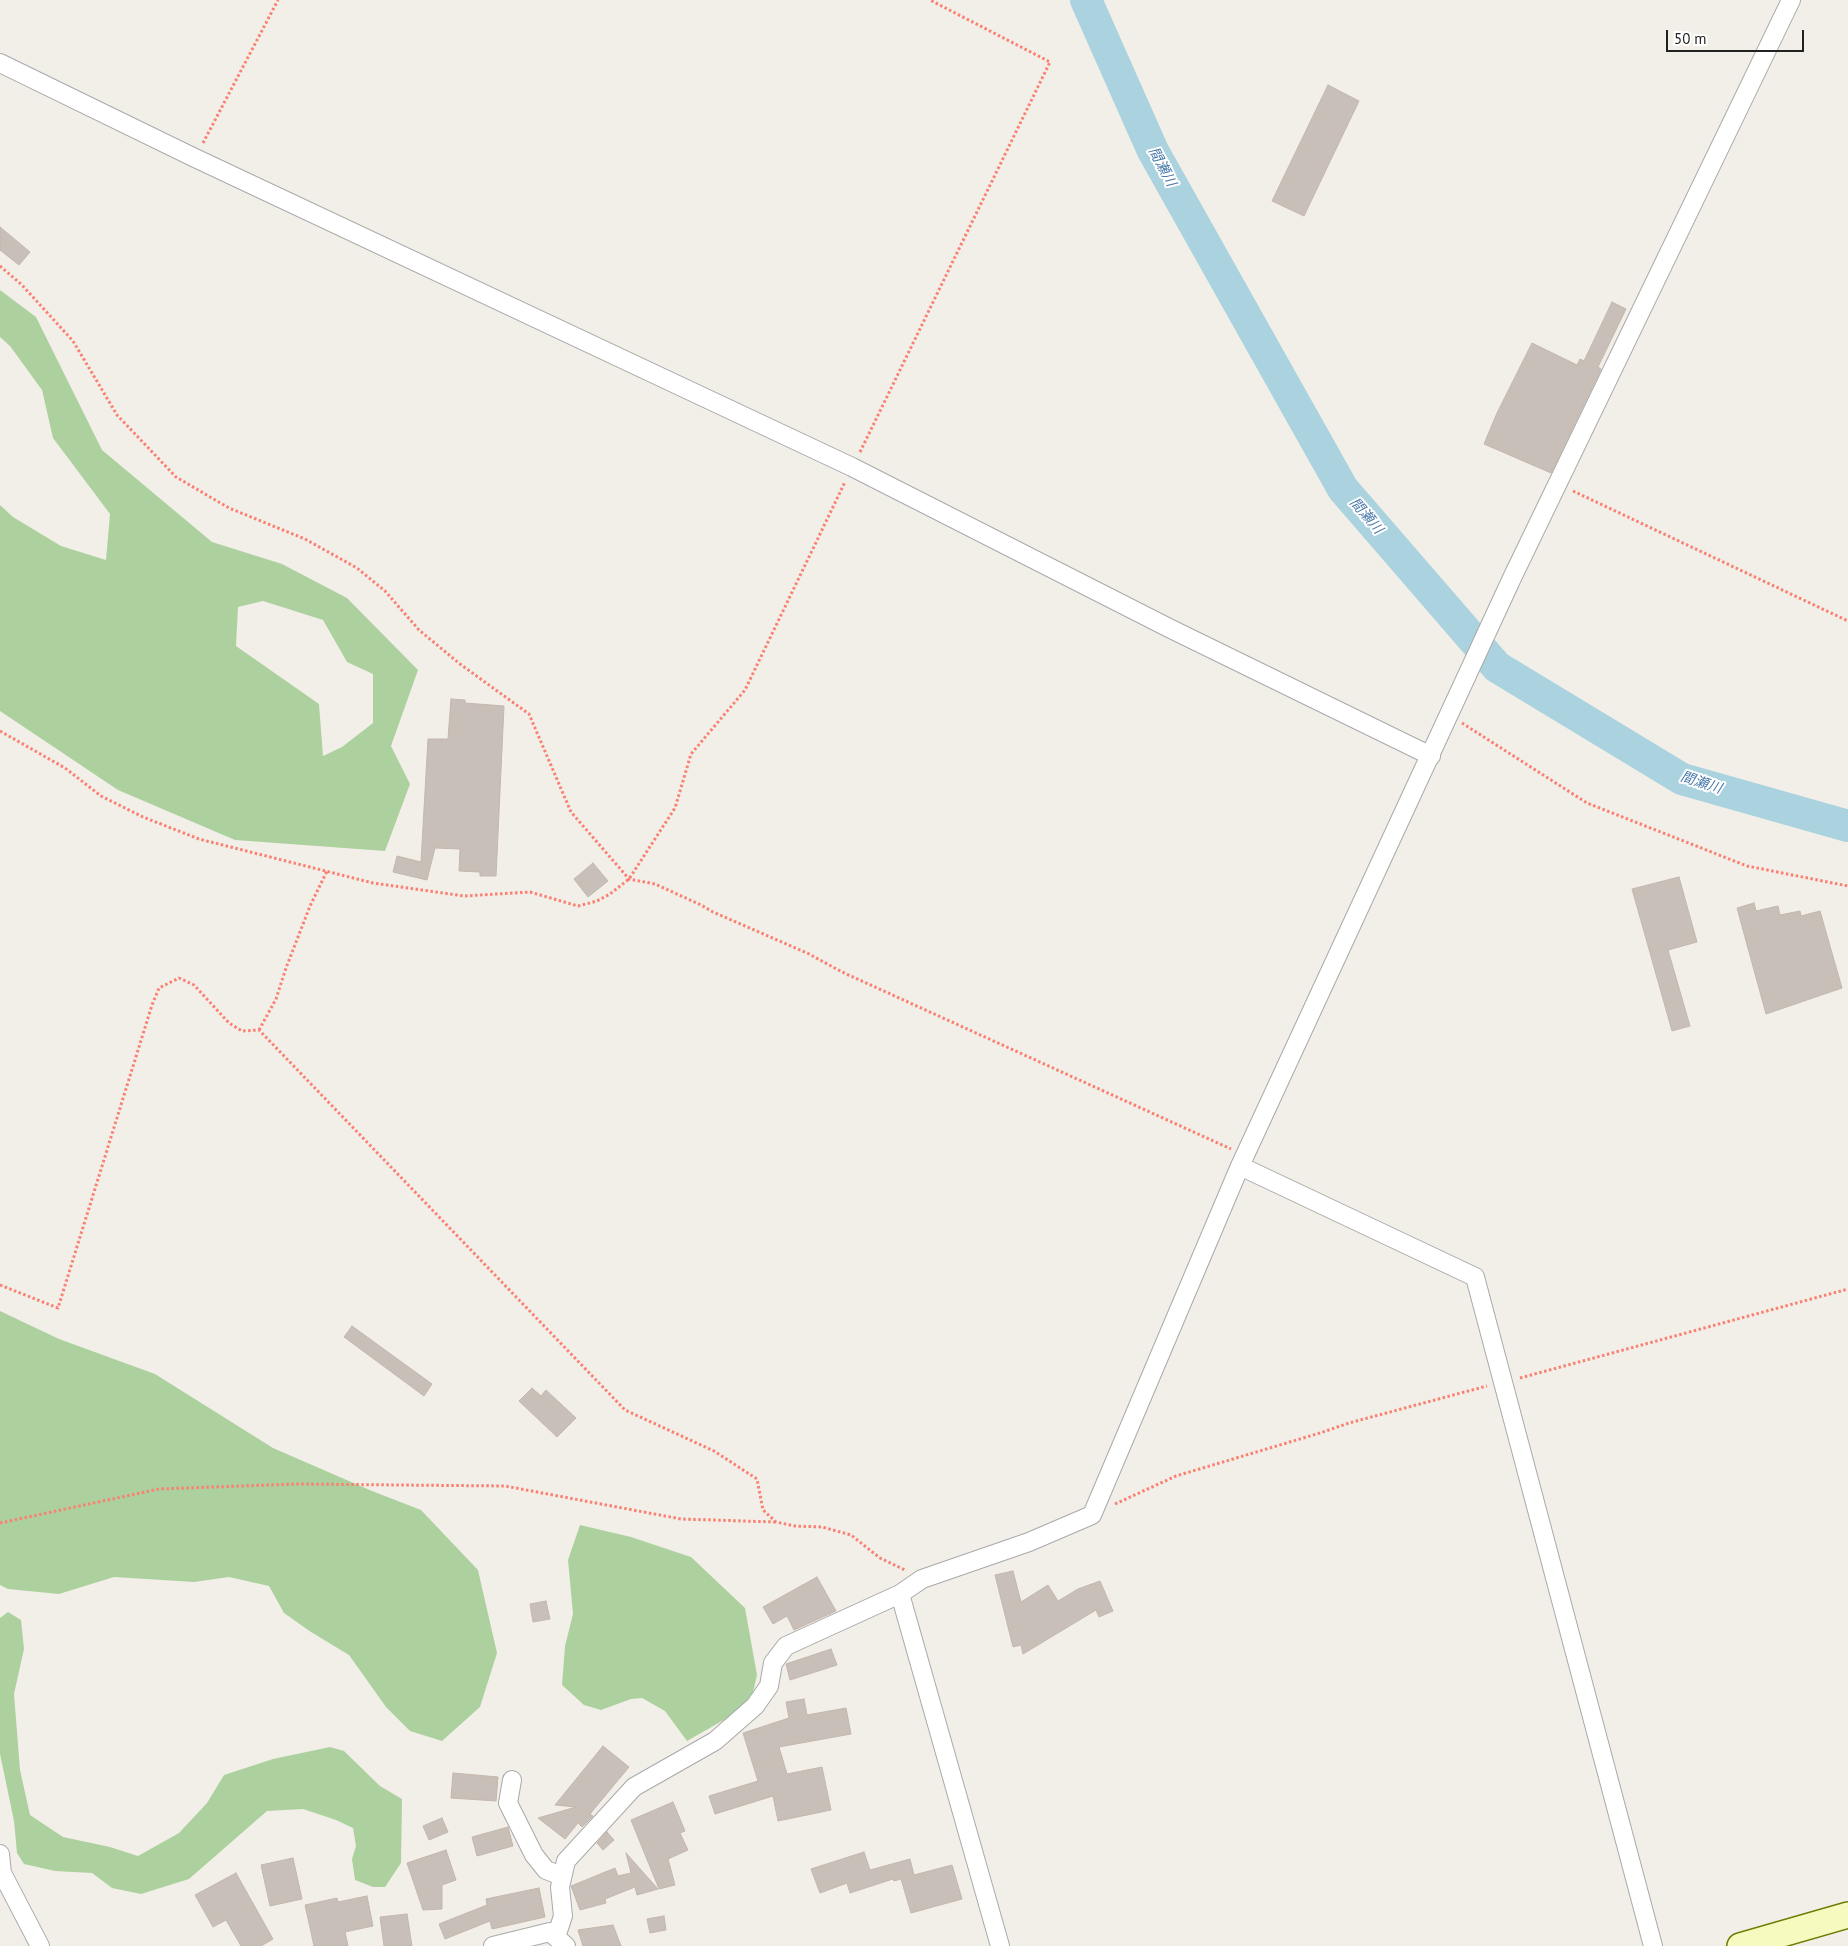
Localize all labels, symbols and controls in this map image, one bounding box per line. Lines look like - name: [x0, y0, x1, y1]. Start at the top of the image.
- scale bar: [1668, 20, 1806, 52]
- text: 50 m: [1674, 29, 1707, 48]
- water label: 間瀬川: [1145, 145, 1179, 189]
- water label: 間瀬川: [1346, 495, 1386, 537]
- water label: 間瀬川: [1678, 769, 1724, 797]

